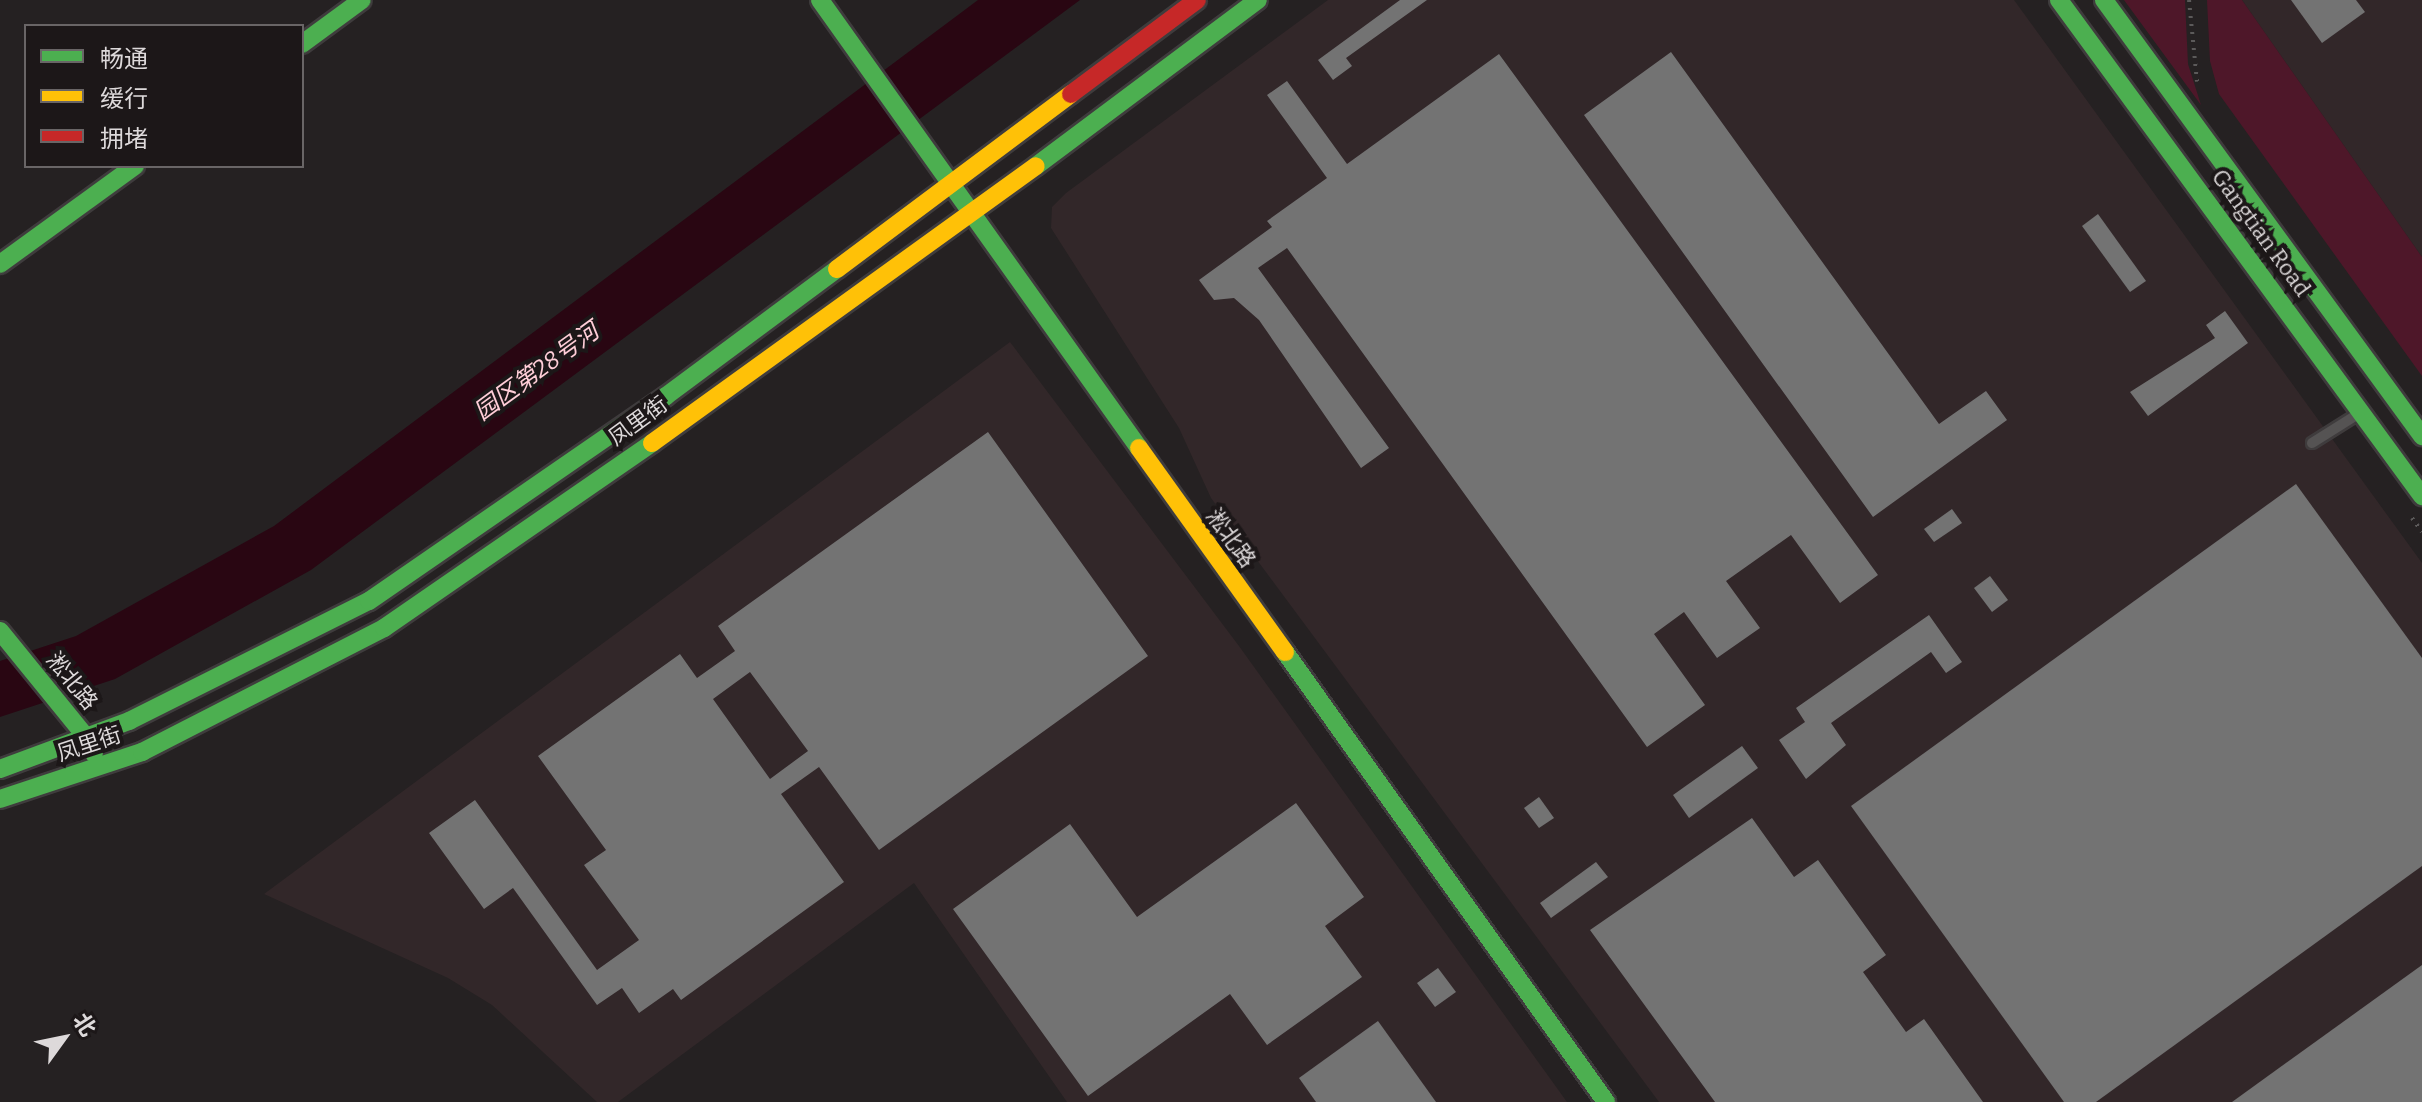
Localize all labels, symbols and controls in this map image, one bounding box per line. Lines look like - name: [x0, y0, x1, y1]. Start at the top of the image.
- legend: [24, 24, 304, 168]
- text: 畅通: [100, 45, 148, 73]
- text: 缓行: [100, 85, 148, 113]
- text: 拥堵: [100, 125, 148, 153]
- street label: Gangtian Road: [2206, 164, 2316, 302]
- water label: 园区第28号河: [469, 317, 605, 427]
- street label: 凤里街: [604, 391, 672, 451]
- street label: 淞北路: [1201, 504, 1261, 572]
- street label: 淞北路: [41, 647, 103, 715]
- street label: 凤里街: [54, 721, 124, 767]
- north arrow: [24, 998, 104, 1078]
- text: 北: [67, 1008, 102, 1041]

